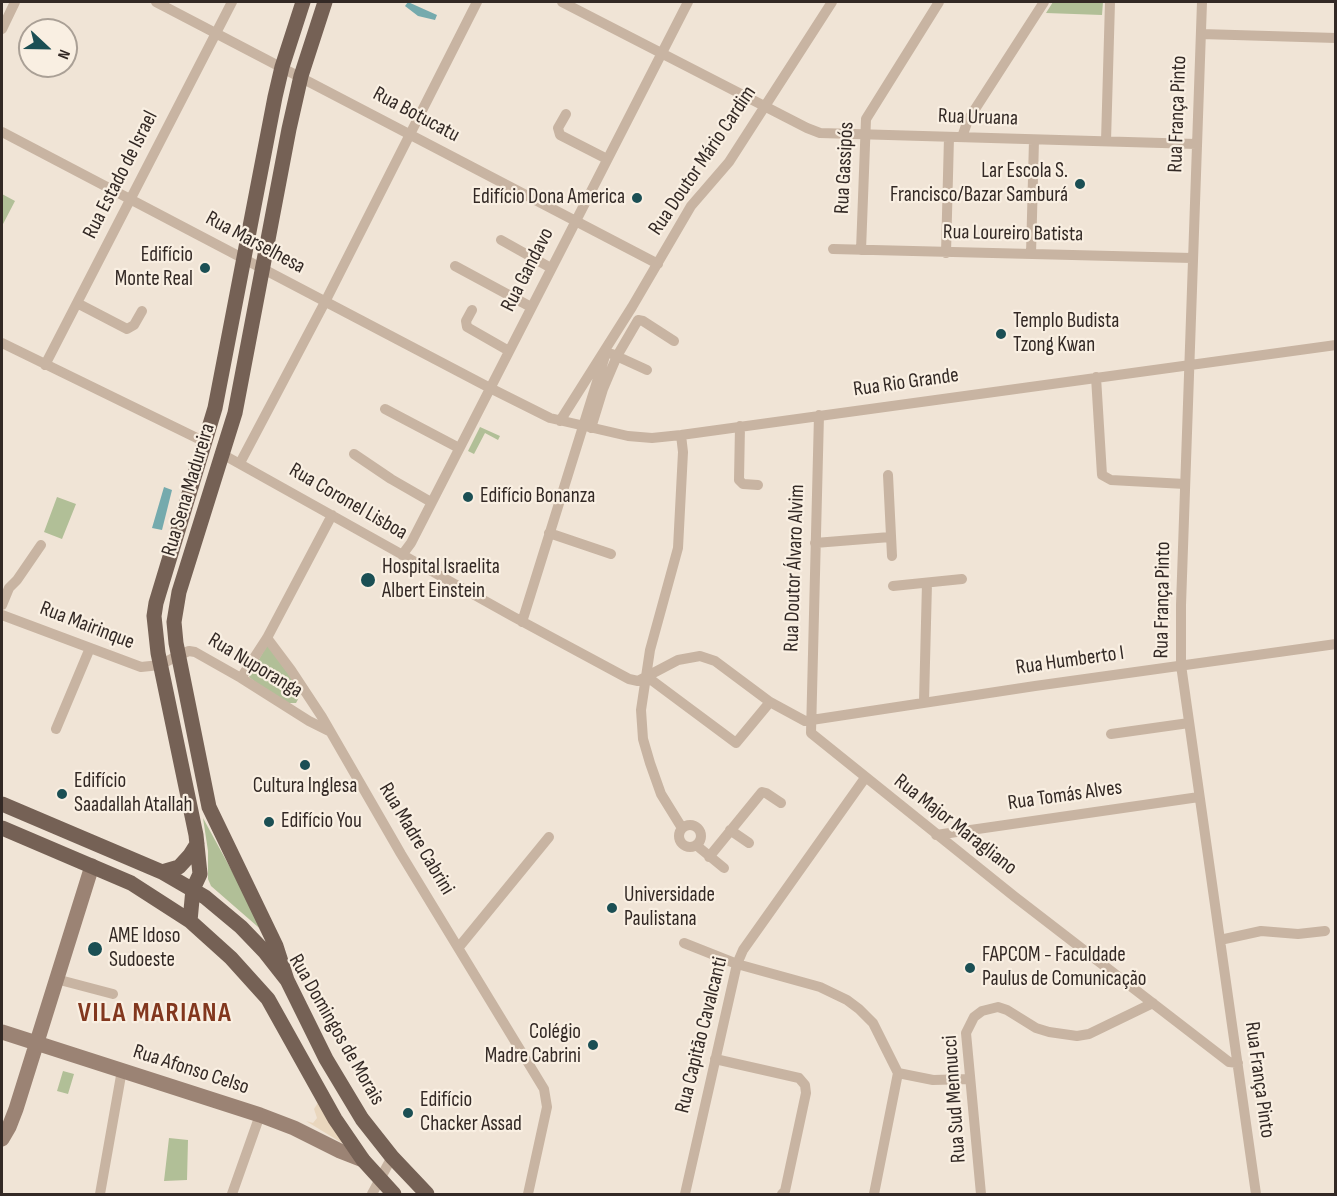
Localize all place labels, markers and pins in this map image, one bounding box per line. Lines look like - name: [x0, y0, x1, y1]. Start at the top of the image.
- place label: Lar Escola S. Francisco/Bazar Samburá: [890, 159, 1068, 209]
- marker: Lar Escola S. Francisco/Bazar Samburá: [1073, 177, 1087, 191]
- place label: Edifício Dona America: [473, 185, 625, 211]
- marker: Edifício Dona America: [630, 191, 644, 205]
- place label: Edifício Monte Real: [115, 243, 193, 293]
- marker: Edifício Monte Real: [198, 261, 212, 275]
- place label: Templo Budista Tzong Kwan: [1013, 309, 1119, 359]
- marker: Templo Budista Tzong Kwan: [994, 327, 1008, 341]
- place label: Edifício Bonanza: [480, 484, 595, 510]
- marker: Edifício Bonanza: [461, 490, 475, 504]
- place label: Hospital Israelita Albert Einstein: [382, 555, 500, 605]
- marker: Hospital Israelita Albert Einstein: [359, 571, 377, 589]
- marker: Cultura Inglesa: [298, 758, 312, 772]
- place label: Edifício Saadallah Atallah: [74, 769, 193, 819]
- place label: Cultura Inglesa: [253, 774, 357, 800]
- marker: Edifício Saadallah Atallah: [55, 787, 69, 801]
- place label: Edifício You: [281, 809, 362, 835]
- marker: Edifício You: [262, 815, 276, 829]
- place label: Universidade Paulistana: [624, 883, 715, 933]
- marker: Universidade Paulistana: [605, 901, 619, 915]
- place label: AME Idoso Sudoeste: [109, 924, 180, 974]
- marker: AME Idoso Sudoeste: [86, 940, 104, 958]
- place label: FAPCOM - Faculdade Paulus de Comunicação: [982, 943, 1147, 993]
- marker: FAPCOM - Faculdade Paulus de Comunicação: [963, 961, 977, 975]
- place label: Colégio Madre Cabrini: [485, 1020, 581, 1070]
- marker: Colégio Madre Cabrini: [586, 1038, 600, 1052]
- place label: Edifício Chacker Assad: [420, 1088, 522, 1138]
- marker: Edifício Chacker Assad: [401, 1106, 415, 1120]

